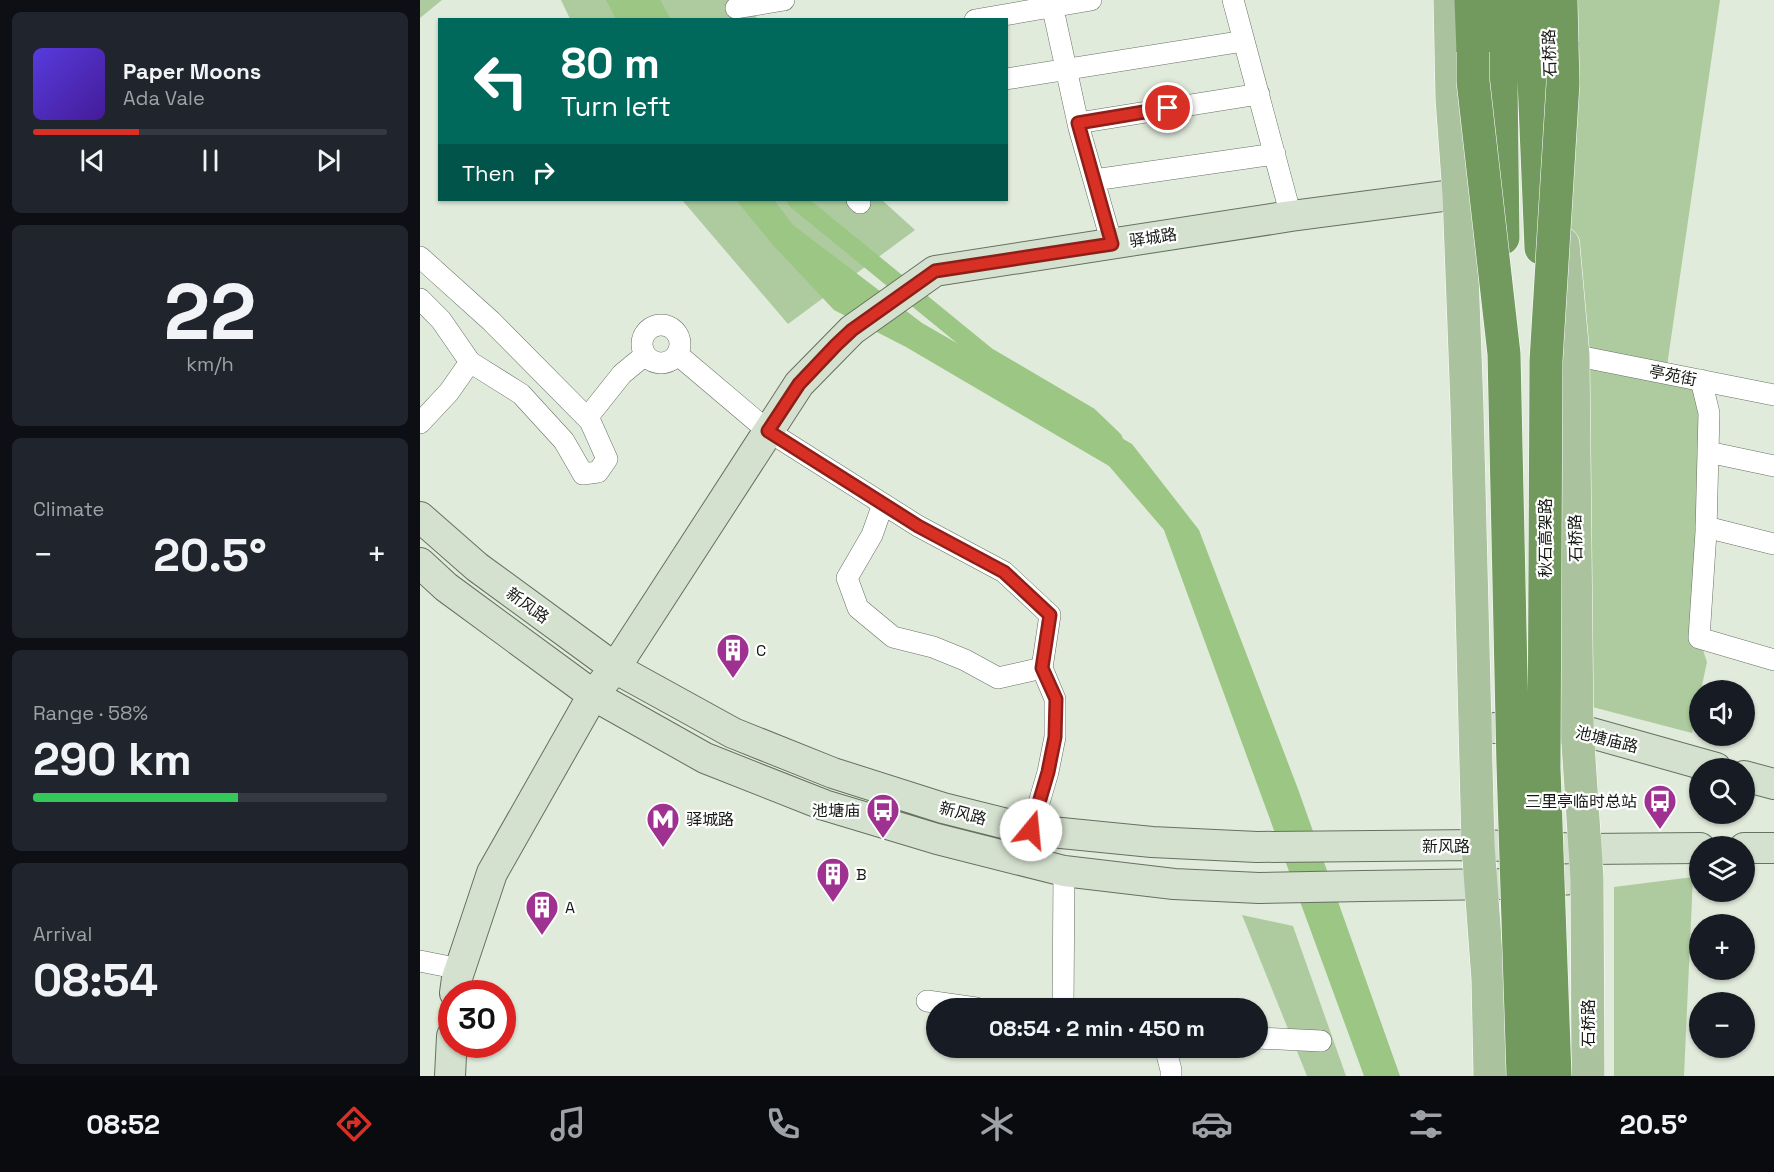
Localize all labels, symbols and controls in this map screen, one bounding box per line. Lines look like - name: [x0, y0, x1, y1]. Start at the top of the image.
- street label: 石桥路: [1538, 29, 1561, 77]
- text: 80 m: [561, 37, 660, 90]
- icon: left: [462, 42, 540, 120]
- text: Paper Moons: [123, 57, 261, 85]
- pin: [1142, 82, 1193, 133]
- text: Ada Vale: [123, 85, 205, 111]
- text: Turn left: [561, 89, 671, 124]
- icon: arrive: [1151, 91, 1184, 124]
- icon: previous: [76, 144, 109, 177]
- icon: pause: [194, 144, 227, 177]
- icon: next: [312, 144, 345, 177]
- icon: right: [527, 156, 560, 189]
- text: Then: [462, 159, 515, 187]
- street label: 驿城路: [1128, 223, 1178, 252]
- text: 22: [164, 262, 256, 362]
- text: km/h: [186, 351, 234, 377]
- street label: 亭苑街: [1647, 361, 1698, 390]
- text: Climate: [33, 496, 104, 522]
- street label: 秋石高架路: [1535, 498, 1556, 578]
- street label: 石桥路: [1565, 514, 1586, 562]
- text: 20.5°: [153, 527, 267, 584]
- text: −: [33, 534, 53, 576]
- text: +: [367, 534, 387, 576]
- street label: 新风路: [502, 583, 553, 628]
- building icon: C: [715, 632, 751, 679]
- place label: C: [756, 640, 766, 661]
- map controls: [1689, 680, 1755, 1058]
- button: sound: [1689, 680, 1755, 746]
- text: Range · 58%: [33, 700, 148, 726]
- street label: 池塘庙路: [1573, 722, 1640, 757]
- text: 290 km: [33, 731, 192, 788]
- button: search: [1689, 758, 1755, 824]
- bus stop icon: 三里亭临时总站: [1642, 783, 1678, 830]
- place label: 三里亭临时总站: [1525, 791, 1637, 812]
- bus stop icon: 池塘庙: [865, 792, 901, 839]
- street label: 新风路: [937, 797, 989, 830]
- position arrow: [999, 798, 1063, 862]
- place label: 池塘庙: [812, 800, 860, 821]
- metro station icon: 驿城路: [645, 801, 681, 848]
- place label: 驿城路: [686, 809, 734, 830]
- street label: 新风路: [1422, 836, 1470, 857]
- button: layers: [1689, 836, 1755, 902]
- building icon: B: [815, 856, 851, 903]
- place label: B: [856, 864, 867, 885]
- building icon: A: [524, 889, 560, 936]
- place label: A: [565, 897, 575, 918]
- button: +: [1689, 914, 1755, 980]
- text: Arrival: [33, 921, 92, 947]
- text: 08:54: [33, 952, 158, 1009]
- speed limit sign: 30: [438, 980, 516, 1058]
- button: −: [1689, 992, 1755, 1058]
- street label: 石桥路: [1578, 999, 1599, 1047]
- text: 08:54 · 2 min · 450 m: [989, 1014, 1205, 1042]
- icon: directions: [333, 1103, 375, 1145]
- icon: music: [547, 1103, 589, 1145]
- icon: phone: [762, 1103, 804, 1145]
- icon: climate: [976, 1103, 1018, 1145]
- icon: car: [1191, 1103, 1233, 1145]
- icon: filters: [1405, 1103, 1447, 1145]
- text: 08:52: [86, 1107, 160, 1142]
- text: 20.5°: [1620, 1107, 1688, 1142]

